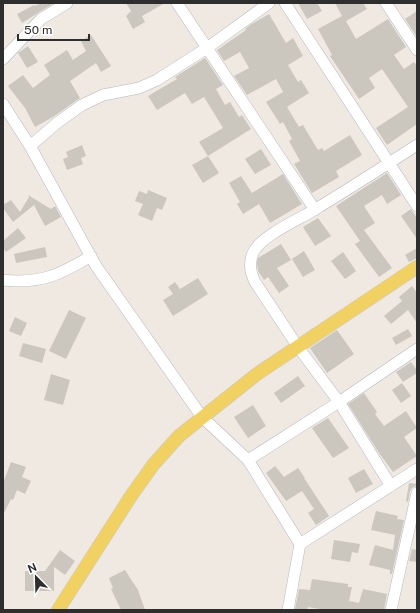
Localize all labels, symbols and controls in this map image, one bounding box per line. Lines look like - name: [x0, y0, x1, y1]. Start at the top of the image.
- scale bar: [18, 16, 89, 42]
- text: 50 m: [24, 23, 52, 37]
- north arrow: [16, 557, 56, 597]
- text: N: [26, 561, 38, 575]

